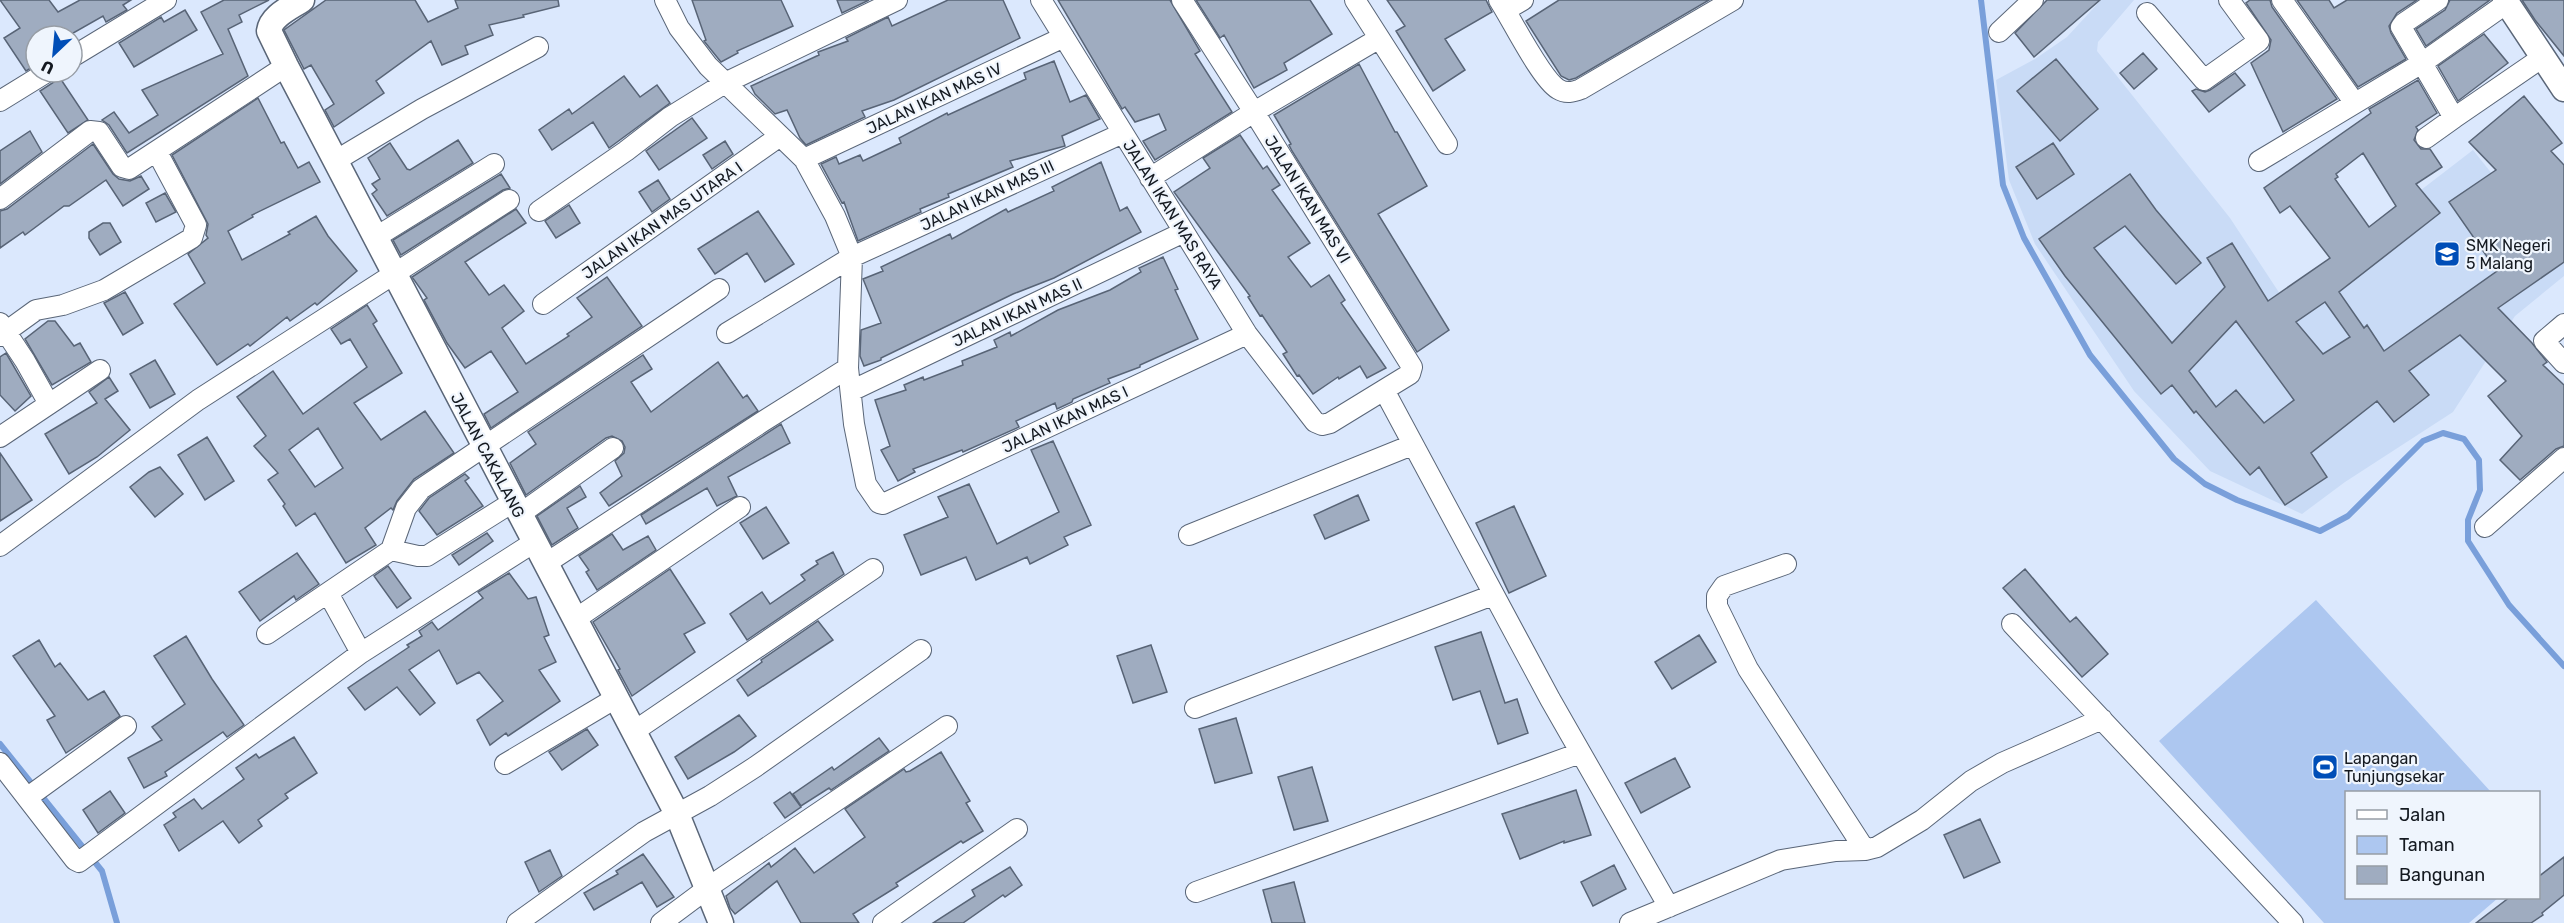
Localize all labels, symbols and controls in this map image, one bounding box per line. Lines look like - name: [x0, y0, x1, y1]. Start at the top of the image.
- north arrow: [24, 24, 84, 84]
- text: U: [38, 56, 57, 78]
- street label: JALAN IKAN MAS IV: [864, 59, 1005, 138]
- street label: JALAN IKAN MAS VI: [1261, 132, 1355, 267]
- street label: JALAN IKAN MAS RAYA: [1119, 136, 1226, 293]
- street label: JALAN IKAN MAS III: [917, 156, 1057, 235]
- street label: JALAN IKAN MAS UTARA I: [578, 158, 746, 283]
- place label: SMK Negeri 5 Malang: [2466, 236, 2551, 273]
- school or university icon: SMK Negeri 5 Malang: [2432, 239, 2462, 269]
- street label: JALAN IKAN MAS II: [949, 274, 1085, 351]
- street label: JALAN IKAN MAS I: [999, 382, 1131, 457]
- street label: JALAN CAKALANG: [447, 390, 529, 521]
- place label: Lapangan Tunjungsekar: [2344, 749, 2444, 786]
- sports icon: Lapangan Tunjungsekar: [2310, 752, 2340, 782]
- legend: [2345, 791, 2540, 899]
- text: Jalan: [2399, 804, 2446, 826]
- text: Taman: [2399, 834, 2455, 856]
- text: Bangunan: [2399, 864, 2485, 886]

